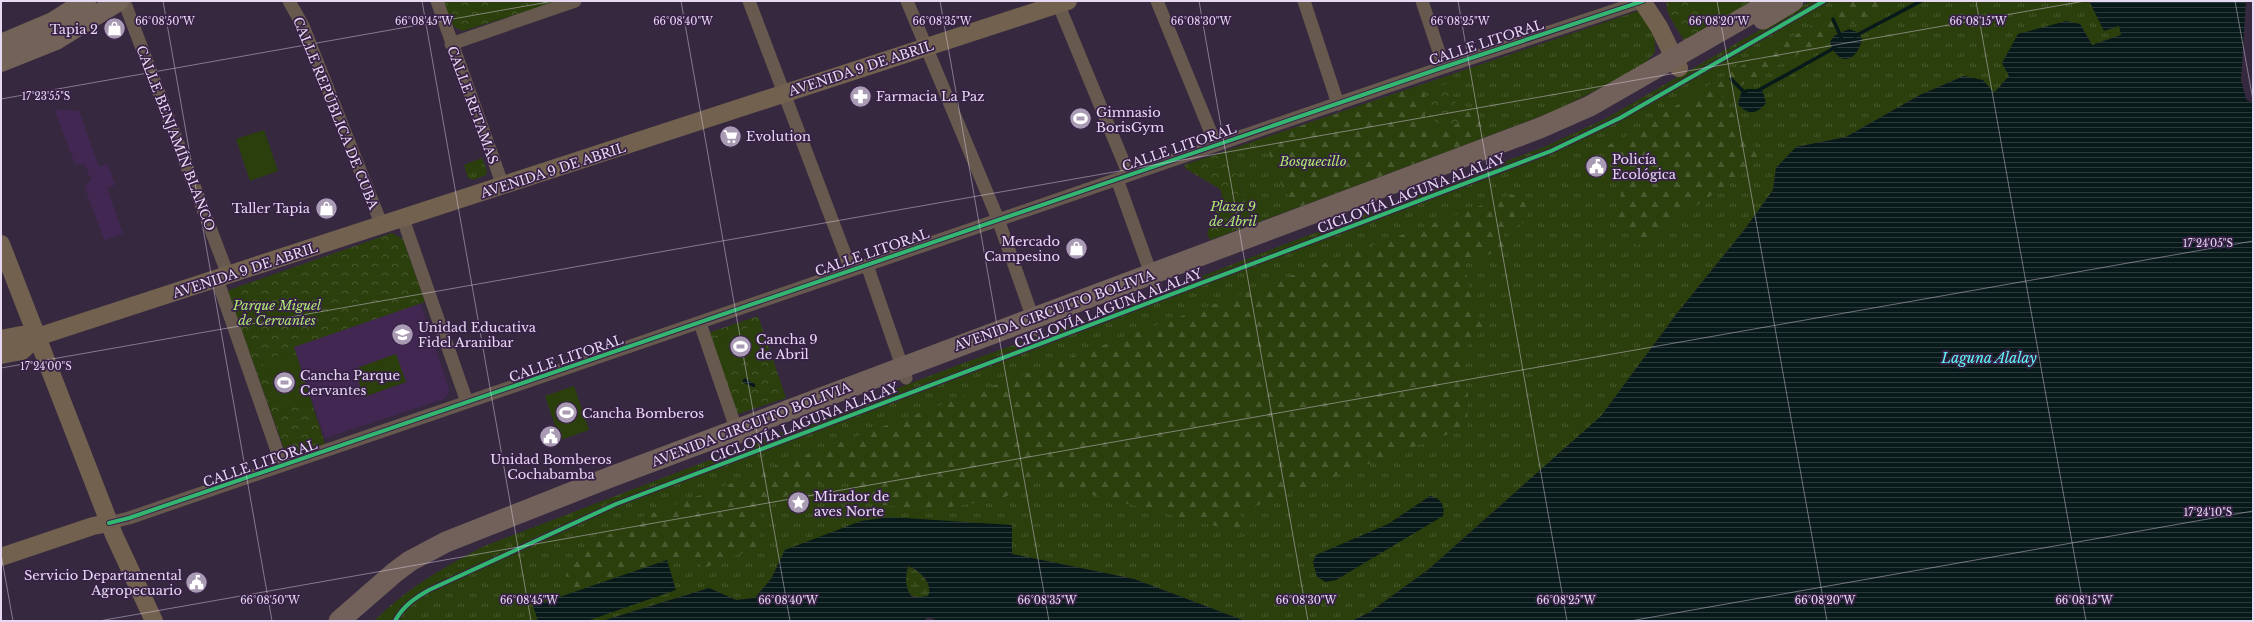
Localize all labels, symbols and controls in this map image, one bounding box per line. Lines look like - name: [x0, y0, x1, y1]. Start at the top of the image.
- street label: CALLE REPÚBLICA DE CUBA: [289, 14, 382, 213]
- text: 66°08'50"W: [135, 15, 195, 28]
- text: 66°08'45"W: [395, 15, 453, 28]
- text: 66°08'40"W: [653, 15, 713, 28]
- text: 66°08'35"W: [913, 15, 972, 28]
- text: 66°08'30"W: [1171, 15, 1231, 28]
- text: 66°08'25"W: [1431, 15, 1490, 28]
- text: 66°08'20"W: [1689, 15, 1749, 28]
- text: 66°08'15"W: [1949, 15, 2007, 28]
- shop icon: Tapia 2: [101, 16, 127, 42]
- street label: CALLE LITORAL: [1427, 16, 1546, 69]
- place label: Tapia 2: [50, 21, 98, 38]
- street label: AVENIDA 9 DE ABRIL: [786, 37, 936, 100]
- street label: CALLE BENJAMÍN BLANCO: [132, 43, 219, 233]
- street label: CALLE RETAMAS: [443, 44, 502, 167]
- pharmacy icon: Farmacia La Paz: [847, 83, 873, 109]
- place label: Farmacia La Paz: [876, 88, 984, 105]
- text: 17°23'55"S: [22, 90, 70, 103]
- place label: Gimnasio BorisGym: [1096, 104, 1164, 136]
- sports icon: Gimnasio BorisGym: [1068, 106, 1094, 132]
- street label: CALLE LITORAL: [1120, 120, 1239, 175]
- supermarket icon: Evolution: [718, 123, 744, 149]
- place label: Evolution: [746, 128, 811, 145]
- street label: AVENIDA 9 DE ABRIL: [478, 139, 628, 202]
- street label: CICLOVÍA LAGUNA ALALAY: [1315, 150, 1508, 237]
- place label: Policía Ecológica: [1612, 151, 1677, 183]
- park label: Bosquecillo: [1279, 153, 1347, 170]
- public building icon: Policía Ecológica: [1583, 153, 1609, 179]
- shop icon: Taller Tapia: [313, 195, 339, 221]
- park label: Plaza 9 de Abril: [1209, 198, 1258, 230]
- place label: Taller Tapia: [232, 200, 311, 217]
- street label: CALLE LITORAL: [813, 225, 932, 280]
- place label: Mercado Campesino: [984, 233, 1060, 265]
- shop icon: Mercado Campesino: [1063, 235, 1089, 261]
- text: 17°24'05"S: [2183, 237, 2233, 250]
- street label: AVENIDA 9 DE ABRIL: [170, 239, 320, 302]
- street label: CICLOVÍA LAGUNA ALALAY: [1012, 265, 1205, 352]
- street label: AVENIDA CIRCUITO BOLIVIA: [951, 266, 1158, 355]
- park label: Parque Miguel de Cervantes: [232, 297, 322, 329]
- place label: Unidad Educativa Fidel Aranibar: [418, 319, 537, 351]
- school or university icon: Unidad Educativa Fidel Aranibar: [389, 321, 415, 347]
- street label: CALLE LITORAL: [507, 331, 626, 386]
- place label: Cancha 9 de Abril: [756, 331, 818, 363]
- sports icon: Cancha 9 de Abril: [727, 333, 753, 359]
- water label: Laguna Alalay: [1940, 349, 2037, 367]
- text: 17°24'00"S: [20, 360, 72, 373]
- place label: Cancha Parque Cervantes: [300, 367, 400, 399]
- sports icon: Cancha Parque Cervantes: [272, 369, 298, 395]
- street label: AVENIDA CIRCUITO BOLIVIA: [648, 378, 854, 471]
- street label: CICLOVÍA LAGUNA ALALAY: [708, 379, 901, 466]
- sports icon: Cancha Bomberos: [554, 400, 580, 426]
- place label: Cancha Bomberos: [582, 405, 704, 422]
- public building icon: Unidad Bomberos Cochabamba: [538, 424, 564, 450]
- street label: CALLE LITORAL: [201, 436, 320, 491]
- place label: Unidad Bomberos Cochabamba: [490, 451, 612, 483]
- place label: Mirador de aves Norte: [814, 488, 889, 520]
- place icon: Mirador de aves Norte: [786, 490, 812, 516]
- text: 17°24'10"S: [2184, 506, 2232, 519]
- place label: Servicio Departamental Agropecuario: [24, 567, 182, 599]
- public building icon: Servicio Departamental Agropecuario: [184, 569, 210, 595]
- text: 66°08'50"W: [240, 594, 300, 607]
- text: 66°08'45"W: [500, 594, 558, 607]
- text: 66°08'40"W: [758, 594, 818, 607]
- text: 66°08'35"W: [1018, 594, 1077, 607]
- text: 66°08'30"W: [1276, 594, 1336, 607]
- text: 66°08'25"W: [1537, 594, 1596, 607]
- text: 66°08'20"W: [1795, 594, 1855, 607]
- text: 66°08'15"W: [2055, 594, 2113, 607]

